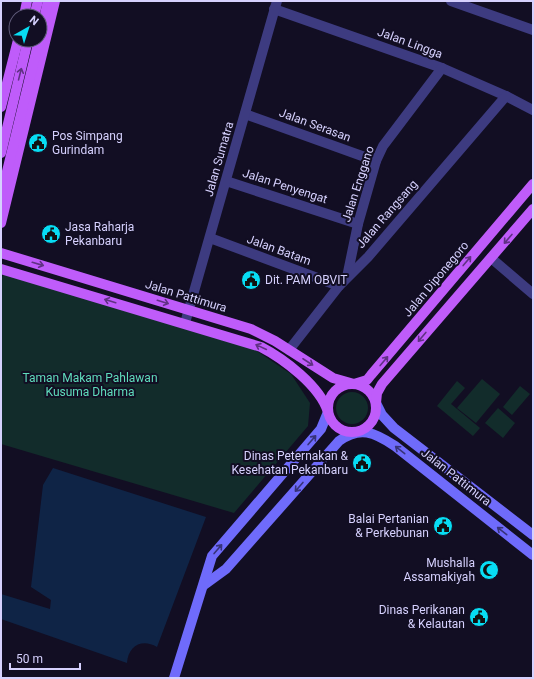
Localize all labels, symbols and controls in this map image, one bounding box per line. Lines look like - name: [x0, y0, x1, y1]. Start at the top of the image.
- north arrow: [8, 8, 48, 48]
- text: N: [27, 13, 41, 28]
- street label: Jalan Lingga: [376, 25, 444, 61]
- one-way arrow: [17, 68, 24, 81]
- street label: Jalan Serasan: [277, 106, 353, 144]
- street label: Jalan Sumatra: [202, 120, 236, 198]
- place label: Pos Simpang Gurindam: [52, 129, 123, 157]
- public building icon: Pos Simpang Gurindam: [27, 132, 49, 154]
- street label: Jalan Enggano: [339, 144, 377, 224]
- street label: Jalan Penyengat: [241, 166, 329, 206]
- street label: Jalan Rangsang: [354, 177, 420, 251]
- place label: Jasa Raharja Pekanbaru: [65, 220, 134, 248]
- public building icon: Jasa Raharja Pekanbaru: [40, 223, 62, 245]
- street label: Jalan Batam: [245, 232, 313, 268]
- one-way arrow: [503, 233, 512, 244]
- street label: Jalan Diponegoro: [400, 238, 472, 319]
- one-way arrow: [463, 256, 472, 267]
- one-way arrow: [32, 261, 45, 268]
- public building icon: Dit. PAM OBVIT: [240, 269, 262, 291]
- place label: Dit. PAM OBVIT: [265, 273, 347, 287]
- street label: Jalan Pattimura: [144, 277, 228, 315]
- one-way arrow: [104, 297, 117, 304]
- one-way arrow: [156, 299, 169, 306]
- one-way arrow: [418, 332, 427, 342]
- one-way arrow: [255, 343, 267, 350]
- one-way arrow: [379, 356, 388, 366]
- one-way arrow: [302, 358, 313, 366]
- park label: Taman Makam Pahlawan Kusuma Dharma: [22, 371, 158, 399]
- one-way arrow: [307, 435, 316, 445]
- street label: Jalan Pattimura: [418, 445, 494, 509]
- one-way arrow: [395, 446, 406, 455]
- place label: Dinas Peternakan & Kesehatan Pekanbaru: [231, 449, 349, 477]
- public building icon: Dinas Peternakan & Kesehatan Pekanbaru: [351, 452, 373, 474]
- one-way arrow: [294, 481, 303, 492]
- place label: Balai Pertanian & Perkebunan: [348, 512, 429, 540]
- public building icon: Balai Pertanian & Perkebunan: [432, 515, 454, 537]
- one-way arrow: [497, 526, 508, 535]
- one-way arrow: [213, 545, 222, 555]
- place label: Mushalla Assamakiyah: [403, 556, 475, 584]
- mosque icon: Mushalla Assamakiyah: [478, 559, 500, 581]
- place label: Dinas Perikanan & Kelautan: [379, 603, 465, 631]
- public building icon: Dinas Perikanan & Kelautan: [468, 606, 490, 628]
- scale bar: [10, 645, 80, 671]
- text: 50 m: [16, 652, 43, 666]

